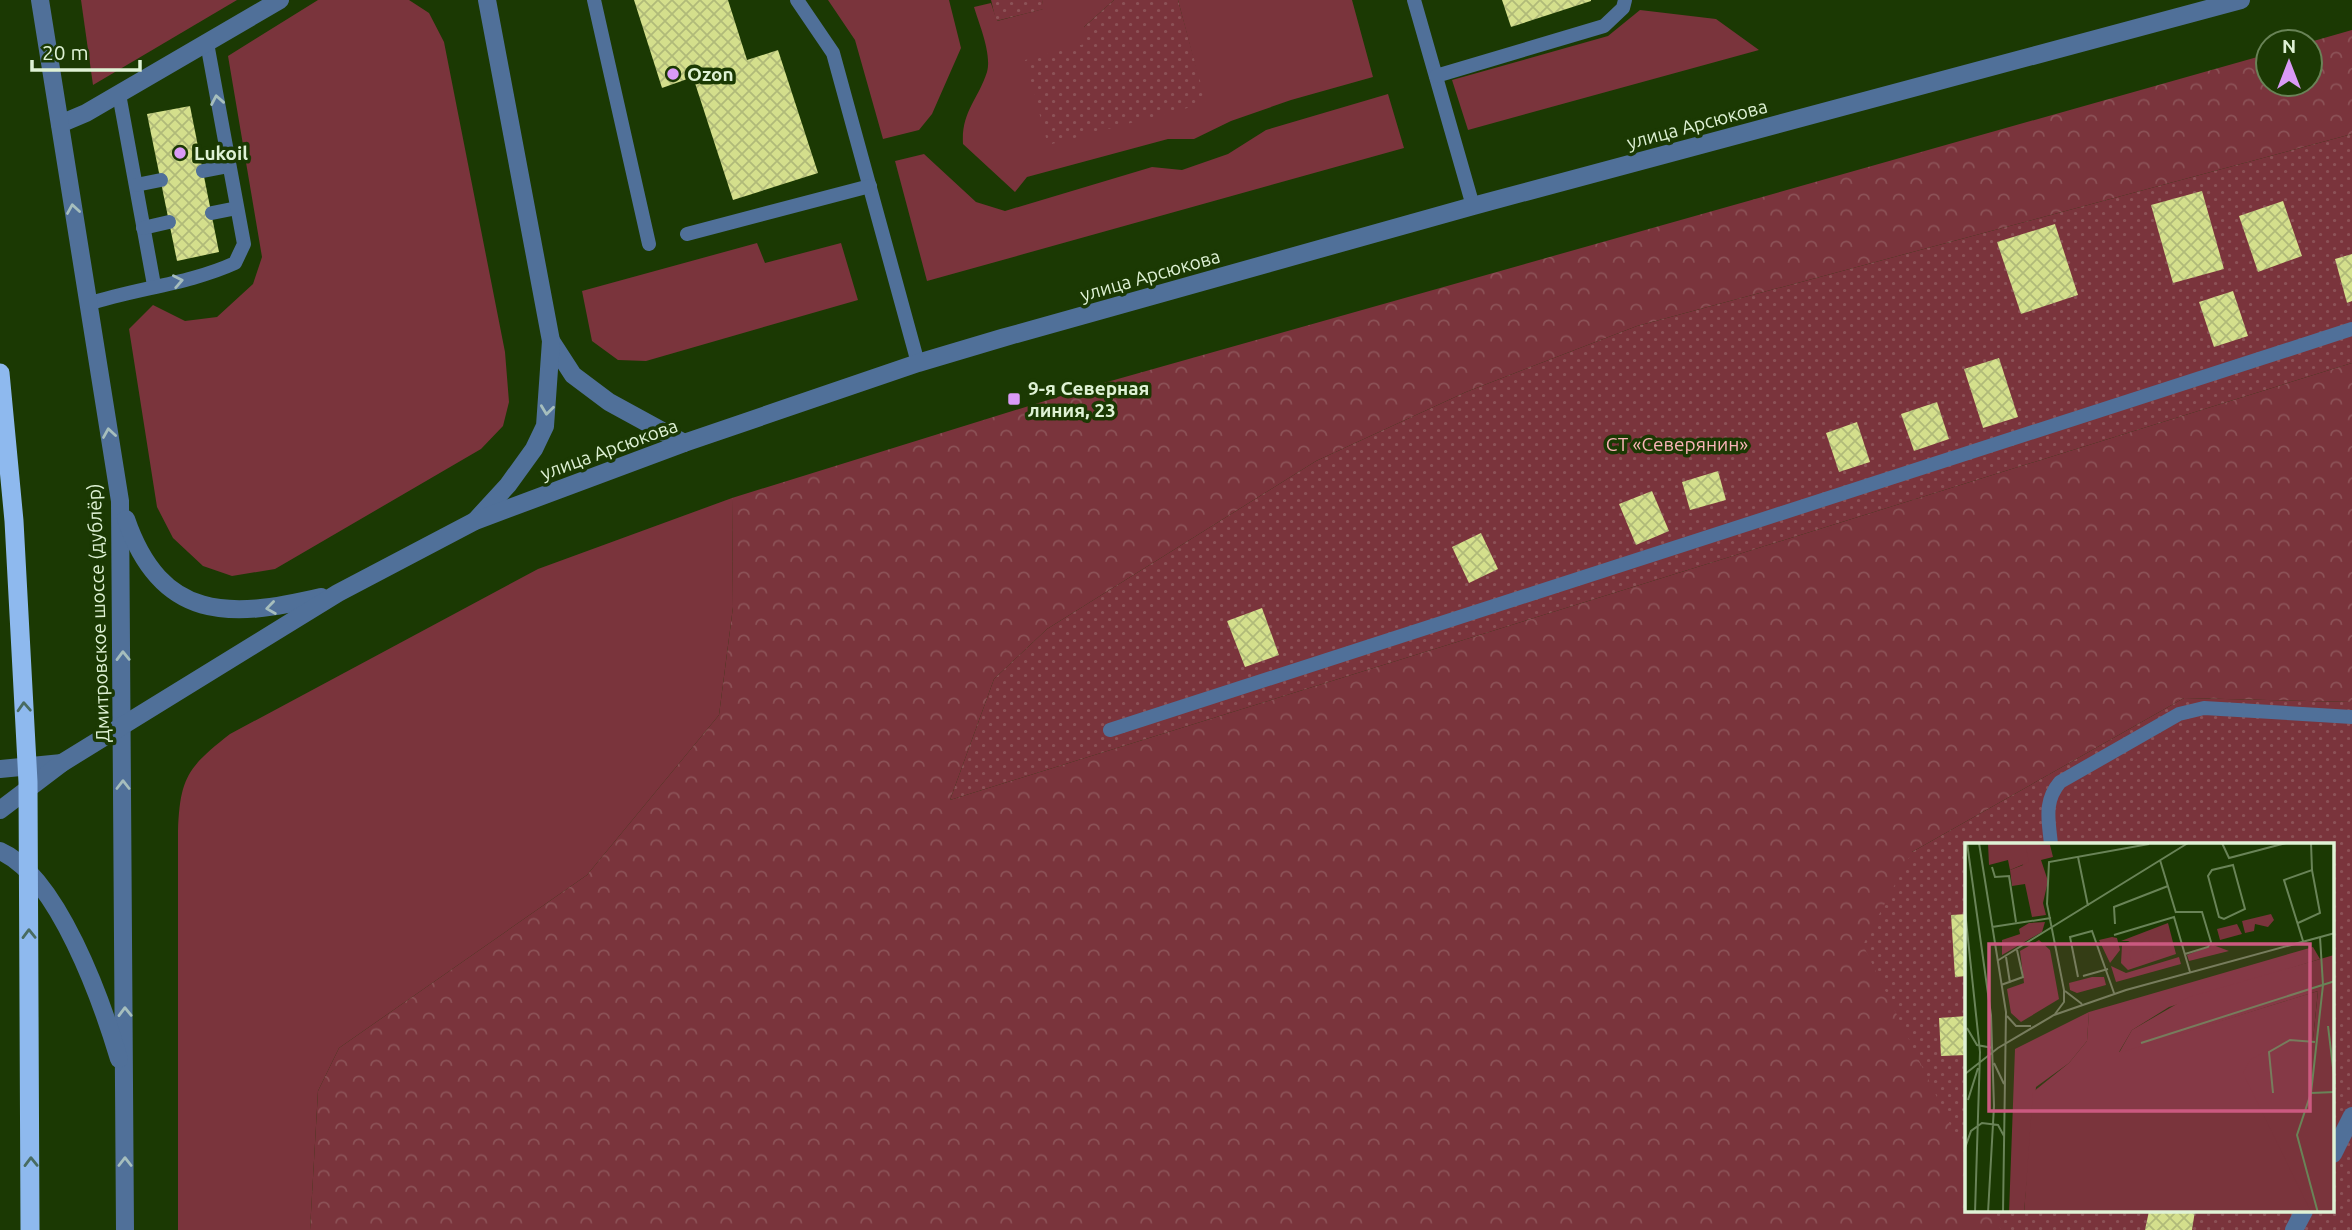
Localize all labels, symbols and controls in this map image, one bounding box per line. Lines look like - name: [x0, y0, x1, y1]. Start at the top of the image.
- scale bar: [32, 28, 140, 72]
- north arrow: [2254, 28, 2324, 98]
- text: N: [2282, 35, 2296, 57]
- text: 20 m: [42, 40, 89, 64]
- place label: Ozon: [687, 63, 734, 85]
- marker: Ozon: [665, 66, 681, 82]
- one-way arrow: [210, 94, 225, 106]
- street label: улица Арсюкова: [1624, 95, 1770, 153]
- place label: Lukoil: [194, 142, 248, 164]
- marker: Lukoil: [172, 145, 188, 161]
- one-way arrow: [66, 203, 81, 215]
- street label: улица Арсюкова: [1078, 245, 1222, 305]
- one-way arrow: [172, 274, 184, 289]
- place label: 9-я Северная линия, 23: [1028, 377, 1149, 421]
- marker: 9-я Северная линия, 23: [1006, 391, 1022, 407]
- one-way arrow: [540, 404, 555, 415]
- street label: улица Арсюкова: [537, 414, 681, 484]
- one-way arrow: [102, 427, 117, 439]
- park label: СТ «Северянин»: [1606, 433, 1748, 455]
- street label: Дмитровское шоссе (дублёр): [82, 483, 114, 743]
- one-way arrow: [265, 600, 277, 615]
- one-way arrow: [115, 650, 131, 661]
- one-way arrow: [17, 701, 32, 712]
- one-way arrow: [115, 779, 131, 789]
- inset map: [1965, 843, 2334, 1212]
- one-way arrow: [21, 929, 37, 939]
- one-way arrow: [117, 1006, 133, 1017]
- one-way arrow: [23, 1156, 39, 1167]
- one-way arrow: [118, 1156, 133, 1167]

